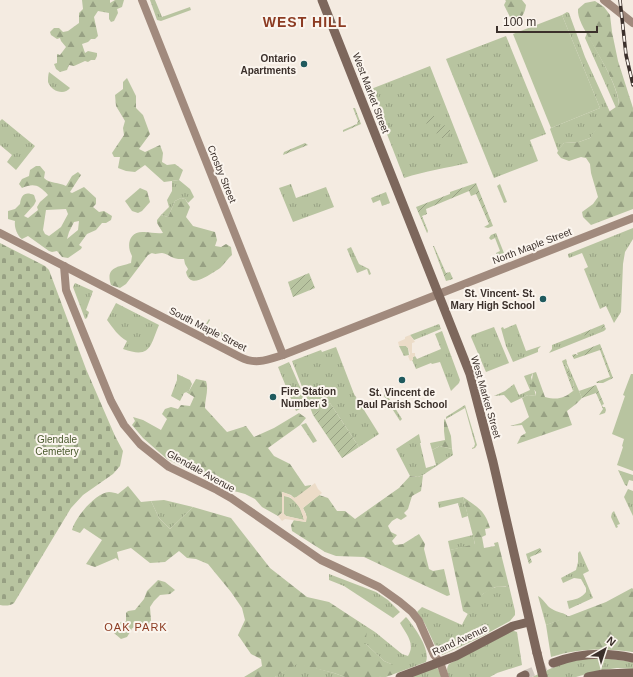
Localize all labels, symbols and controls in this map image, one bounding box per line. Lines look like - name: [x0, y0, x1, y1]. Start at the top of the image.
- scale bar: [497, 8, 597, 34]
- district label: WEST HILL: [263, 14, 347, 30]
- text: 100 m: [503, 15, 536, 29]
- street label: West Market Street: [351, 51, 392, 135]
- place label: Ontario Apartments: [240, 53, 296, 76]
- marker: Ontario Apartments: [299, 59, 309, 69]
- street label: Crosby Street: [205, 144, 239, 205]
- street label: North Maple Street: [491, 226, 573, 266]
- place label: St. Vincent- St. Mary High School: [451, 288, 535, 311]
- marker: St. Vincent- St. Mary High School: [538, 294, 548, 304]
- street label: South Maple Street: [167, 305, 249, 353]
- street label: West Market Street: [469, 354, 503, 440]
- marker: St. Vincent de Paul Parish School: [397, 375, 407, 385]
- place label: Fire Station Number 3: [281, 386, 336, 409]
- place label: St. Vincent de Paul Parish School: [357, 387, 448, 410]
- marker: Fire Station Number 3: [268, 392, 278, 402]
- park label: Glendale Cemetery: [35, 434, 79, 457]
- street label: Glendale Avenue: [165, 448, 237, 494]
- district label: OAK PARK: [104, 621, 168, 633]
- street label: Rand Avenue: [431, 622, 490, 658]
- north arrow: [585, 629, 625, 669]
- text: N: [604, 634, 618, 648]

